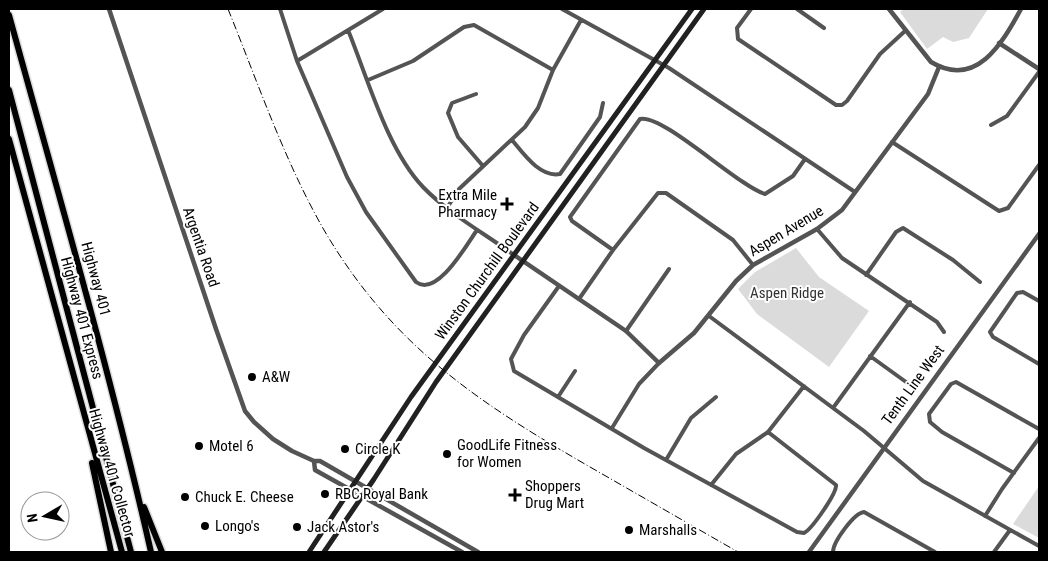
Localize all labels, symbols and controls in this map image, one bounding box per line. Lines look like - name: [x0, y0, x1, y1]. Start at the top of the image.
- place label: Extra Mile Pharmacy: [438, 186, 497, 221]
- marker: Extra Mile Pharmacy: [501, 198, 513, 210]
- street label: Winston Churchill Boulevard: [431, 199, 543, 343]
- street label: Aspen Avenue: [745, 202, 827, 260]
- street label: Argentia Road: [179, 205, 223, 289]
- street label: Highway 401: [77, 240, 115, 318]
- street label: Highway 401 Express: [57, 255, 107, 381]
- park label: Aspen Ridge: [750, 284, 824, 302]
- street label: Tenth Line West: [878, 342, 948, 428]
- place label: A&W: [262, 368, 291, 386]
- marker: A&W: [246, 371, 258, 383]
- street label: Highway 401 Collector: [85, 407, 139, 540]
- place label: GoodLife Fitness for Women: [457, 436, 557, 471]
- place label: Motel 6: [209, 437, 254, 455]
- marker: Motel 6: [193, 440, 205, 452]
- place label: Circle K: [355, 440, 401, 458]
- marker: Circle K: [339, 443, 351, 455]
- marker: GoodLife Fitness for Women: [441, 448, 453, 460]
- place label: Shoppers Drug Mart: [525, 477, 584, 512]
- place label: RBC Royal Bank: [335, 485, 428, 503]
- place label: Chuck E. Cheese: [195, 488, 294, 506]
- marker: RBC Royal Bank: [319, 488, 331, 500]
- marker: Shoppers Drug Mart: [509, 489, 521, 501]
- north arrow: [20, 491, 70, 541]
- marker: Chuck E. Cheese: [179, 491, 191, 503]
- text: N: [24, 513, 41, 524]
- place label: Longo's: [215, 517, 260, 535]
- place label: Jack Astor's: [307, 518, 380, 536]
- marker: Longo's: [199, 520, 211, 532]
- marker: Jack Astor's: [291, 521, 303, 533]
- place label: Marshalls: [639, 521, 697, 539]
- marker: Marshalls: [623, 524, 635, 536]

